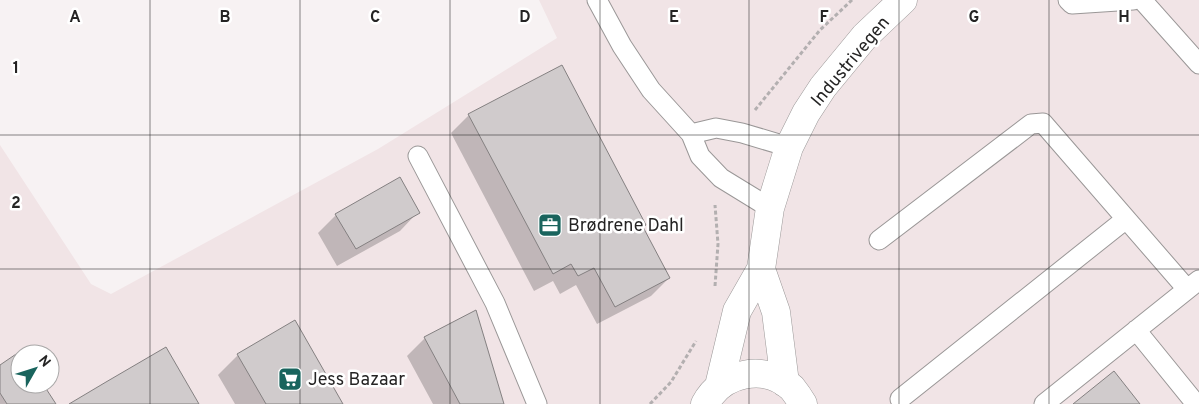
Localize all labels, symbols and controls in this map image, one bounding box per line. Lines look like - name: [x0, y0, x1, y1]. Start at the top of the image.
- text: A: [69, 8, 81, 28]
- text: B: [219, 8, 231, 28]
- text: C: [370, 8, 380, 28]
- text: D: [519, 8, 531, 28]
- text: E: [669, 8, 679, 28]
- text: F: [819, 8, 829, 28]
- text: G: [969, 8, 979, 28]
- text: H: [1118, 8, 1130, 28]
- street label: Industrivegen: [807, 12, 896, 112]
- text: 1: [13, 59, 19, 79]
- text: 2: [11, 194, 21, 214]
- office icon: Brødrene Dahl: [537, 212, 563, 238]
- place label: Brødrene Dahl: [568, 215, 684, 238]
- north arrow: [10, 344, 60, 394]
- text: N: [34, 353, 54, 371]
- supermarket icon: Jess Bazaar: [277, 366, 303, 392]
- place label: Jess Bazaar: [308, 369, 405, 392]

